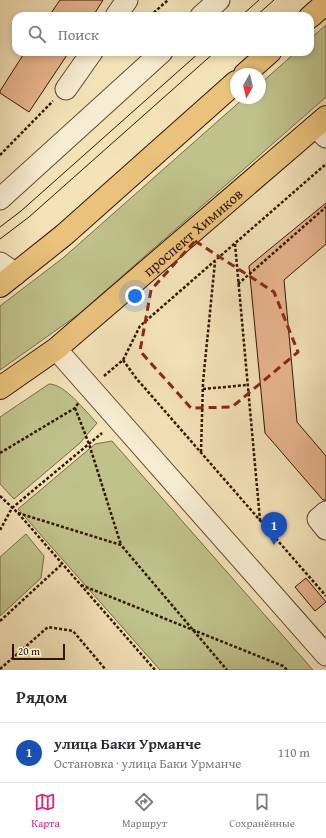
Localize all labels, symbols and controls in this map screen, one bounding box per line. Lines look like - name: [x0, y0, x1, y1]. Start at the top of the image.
- search box: [12, 12, 314, 56]
- icon: search: [26, 23, 48, 45]
- text: Поиск: [58, 24, 99, 45]
- north arrow: [230, 68, 266, 104]
- street label: проспект Химиков: [138, 183, 247, 281]
- your location: [125, 286, 145, 306]
- pin: 1: [261, 512, 287, 545]
- scale bar: [12, 642, 65, 661]
- text: 20 m: [18, 643, 40, 659]
- text: Рядом: [16, 684, 67, 709]
- text: улица Баки Урманче: [54, 733, 201, 754]
- text: 1: [26, 743, 32, 762]
- text: 110 m: [278, 743, 310, 762]
- text: Остановка · улица Баки Урманче: [54, 754, 241, 773]
- tab: Карта: [31, 791, 60, 831]
- tab: Маршрут: [122, 791, 167, 831]
- tab: Сохранённые: [229, 791, 295, 831]

